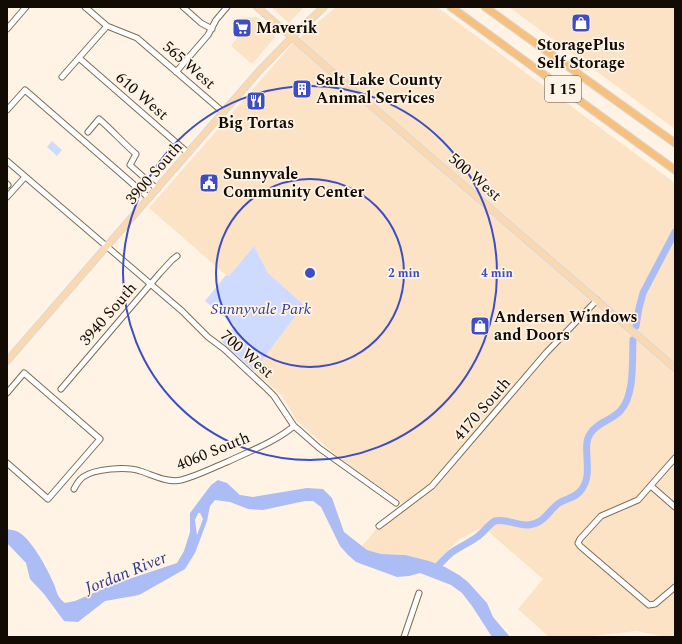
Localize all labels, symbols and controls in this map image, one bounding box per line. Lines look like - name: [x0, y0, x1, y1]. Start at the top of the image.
- shop icon: StoragePlus Self Storage: [570, 12, 592, 34]
- place label: Maverik: [256, 16, 318, 40]
- supermarket icon: Maverik: [231, 17, 253, 39]
- place label: StoragePlus Self Storage: [537, 33, 625, 75]
- street label: 565 West: [157, 35, 221, 95]
- street label: 610 West: [110, 66, 174, 126]
- place label: Salt Lake County Animal Services: [316, 68, 443, 110]
- road number: I 15: [545, 76, 581, 102]
- building icon: Salt Lake County Animal Services: [291, 78, 313, 100]
- restaurant icon: Big Tortas: [245, 90, 267, 112]
- place label: Big Tortas: [218, 111, 294, 135]
- street label: 3900 South: [120, 136, 188, 210]
- street label: 500 West: [443, 147, 507, 207]
- place label: Sunnyvale Community Center: [223, 162, 365, 204]
- public building icon: Sunnyvale Community Center: [198, 172, 220, 194]
- text: 2 min: [388, 264, 421, 283]
- text: 4 min: [481, 264, 514, 283]
- centre of rings: [303, 266, 317, 280]
- street label: 3940 South: [74, 277, 142, 351]
- park label: Sunnyvale Park: [211, 297, 312, 321]
- place label: Andersen Windows and Doors: [494, 305, 638, 347]
- shop icon: Andersen Windows and Doors: [469, 315, 491, 337]
- street label: 700 West: [215, 324, 279, 384]
- street label: 4170 South: [448, 372, 516, 446]
- street label: 4060 South: [173, 425, 253, 477]
- water label: Jordan River: [79, 545, 171, 602]

